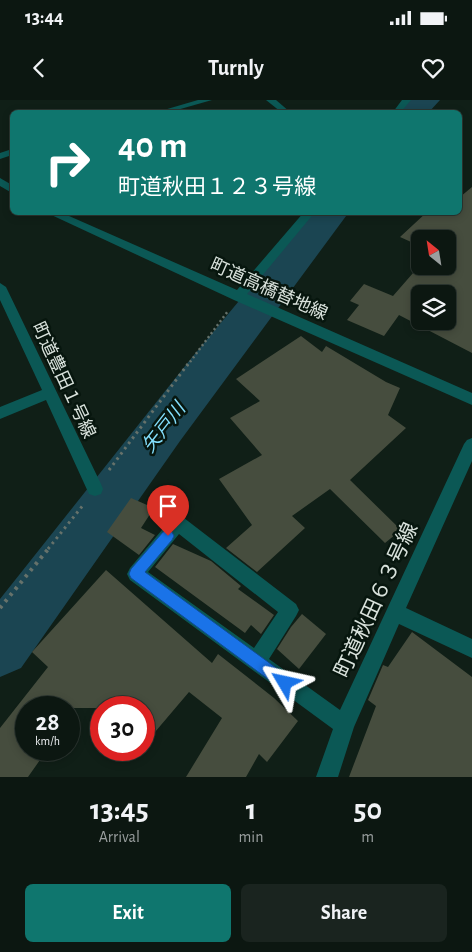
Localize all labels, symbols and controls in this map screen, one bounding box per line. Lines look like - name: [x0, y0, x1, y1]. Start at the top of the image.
- text: 13:44: [25, 8, 64, 27]
- icon: back: [25, 54, 53, 82]
- icon: heart: [419, 54, 447, 82]
- text: Turnly: [208, 57, 264, 79]
- text: 40 m: [118, 129, 187, 164]
- icon: right: [35, 130, 100, 195]
- text: 町道秋田１２３号線: [118, 176, 316, 198]
- north arrow: [411, 230, 456, 275]
- map controls: [411, 230, 456, 330]
- street label: 町道高橋替地線: [207, 254, 331, 324]
- button: layers: [411, 285, 456, 330]
- street label: 町道豊田１号線: [28, 319, 100, 441]
- water label: 矢戸川: [138, 397, 190, 456]
- pin: [147, 485, 189, 536]
- icon: arrive: [154, 492, 182, 520]
- street label: 町道秋田６３号線: [331, 519, 421, 681]
- position arrow: [258, 656, 310, 708]
- speed limit sign: 30: [90, 696, 155, 761]
- text: 28: [35, 710, 60, 735]
- text: km/h: [35, 735, 60, 747]
- text: 13:45: [90, 795, 149, 825]
- text: 1: [246, 795, 256, 825]
- text: 50: [353, 795, 382, 825]
- text: Arrival: [99, 829, 140, 845]
- text: min: [239, 829, 264, 845]
- text: m: [361, 829, 374, 845]
- button: Exit: [25, 884, 231, 942]
- button: Share: [241, 884, 447, 942]

